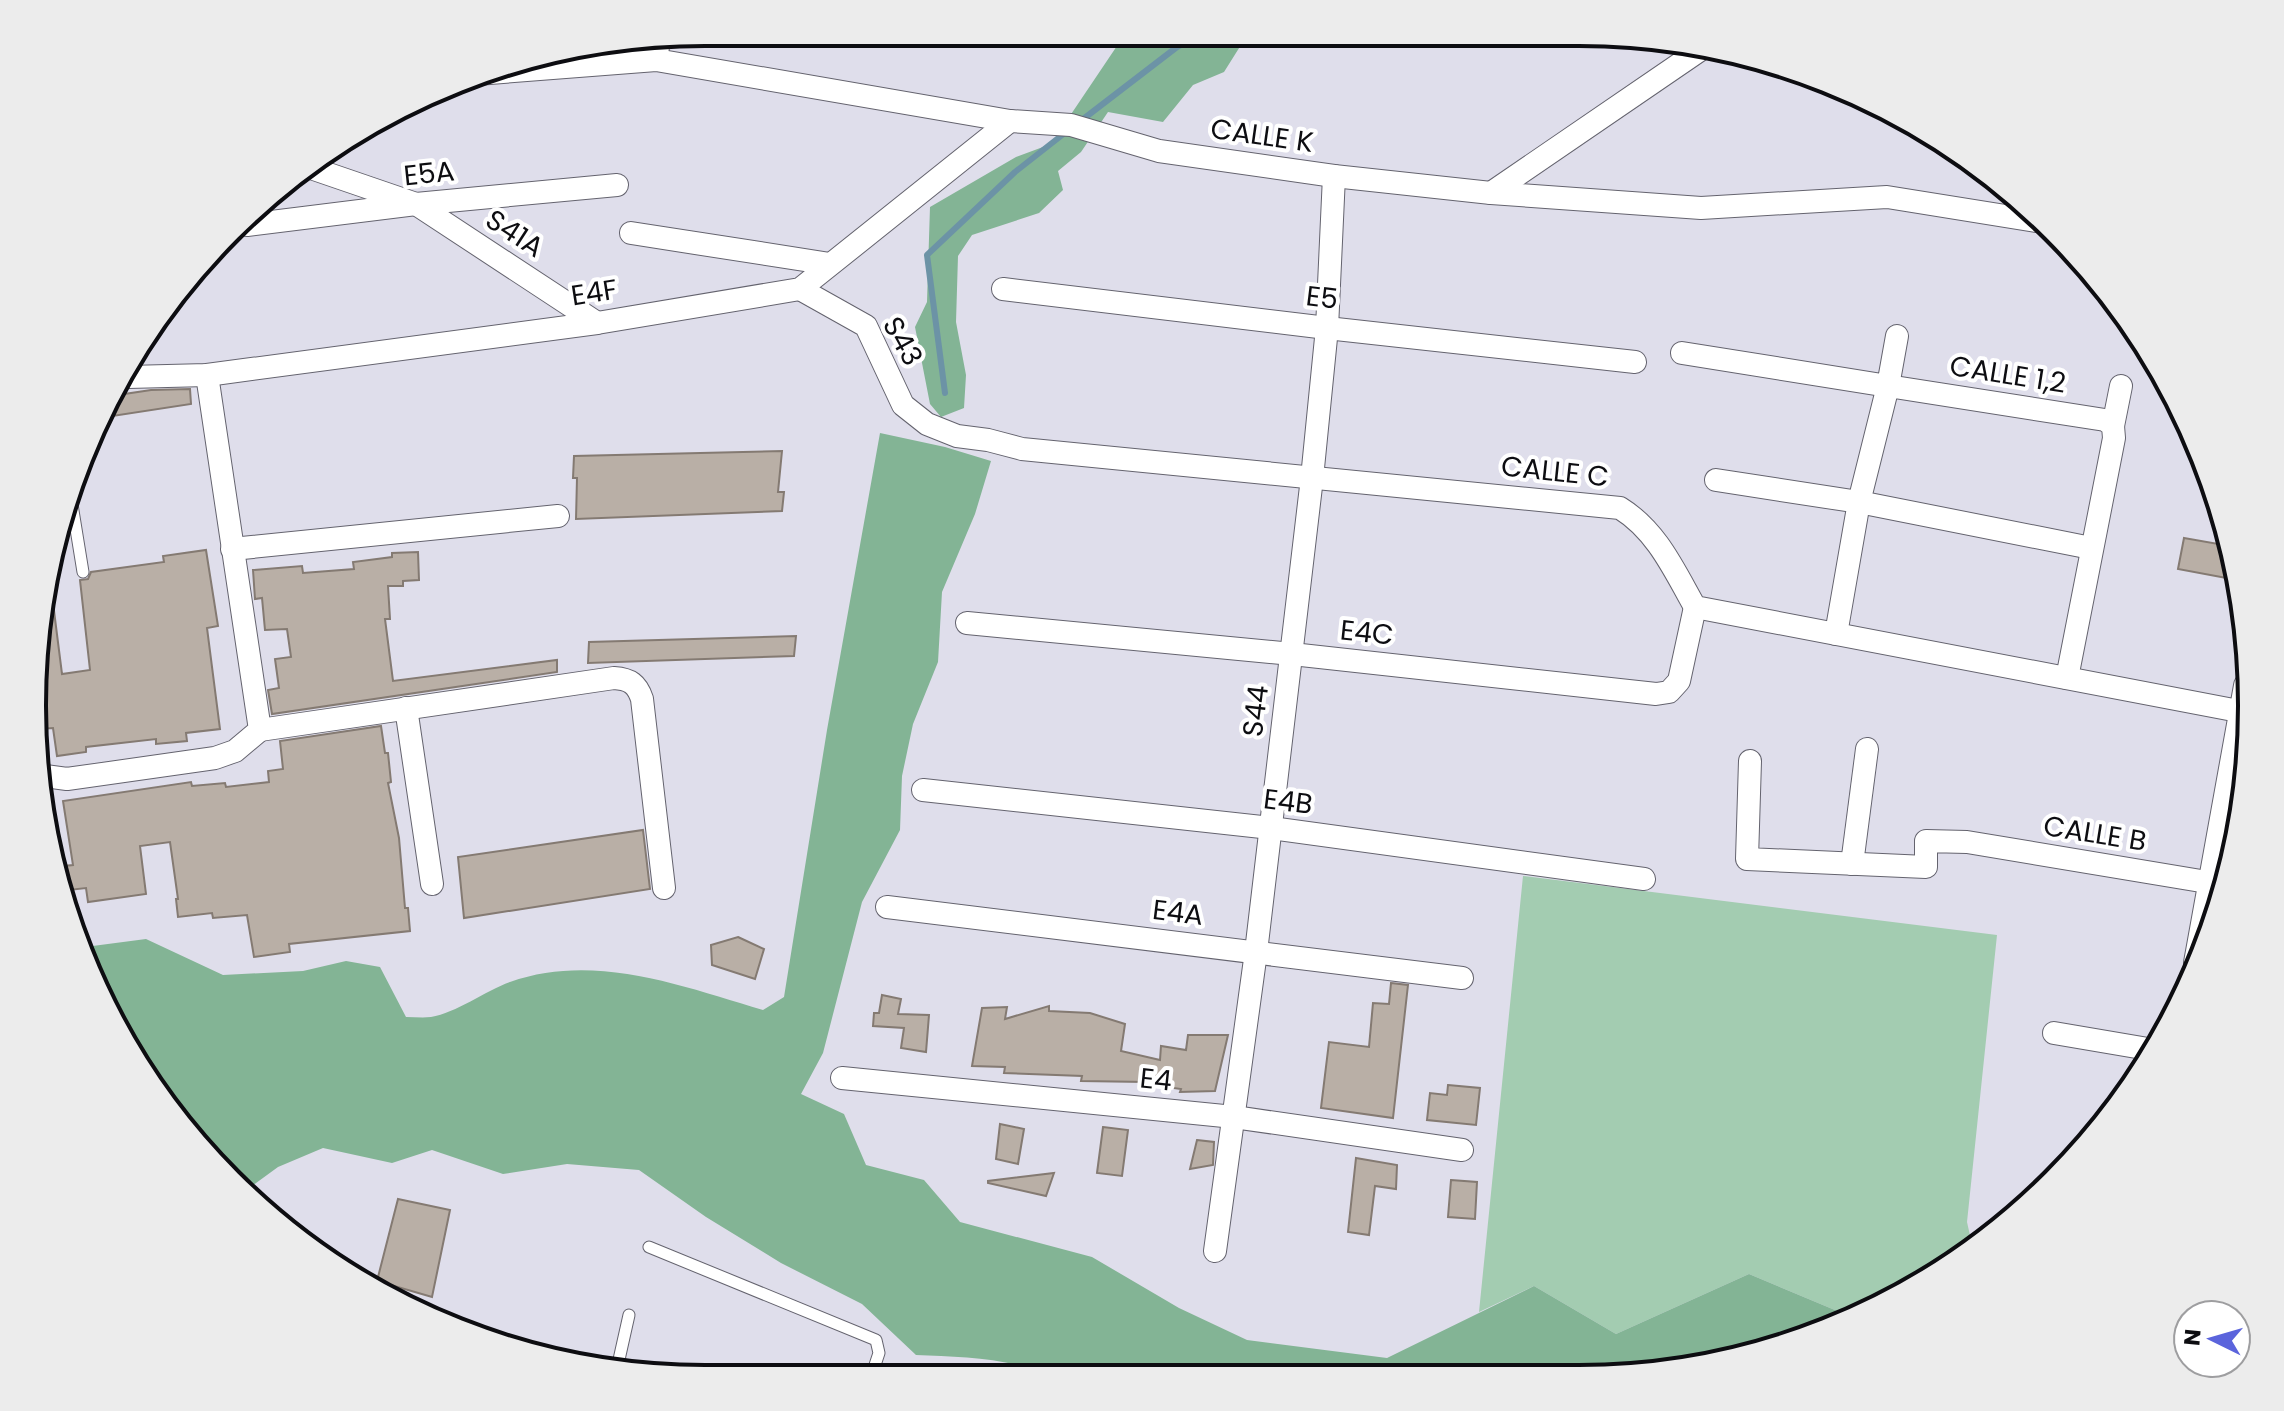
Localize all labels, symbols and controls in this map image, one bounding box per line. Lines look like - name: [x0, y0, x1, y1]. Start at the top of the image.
- street label: CALLE K: [1208, 109, 1316, 162]
- street label: E5A: [402, 151, 456, 196]
- street label: S41A: [478, 200, 551, 267]
- street label: E4F: [568, 270, 620, 315]
- street label: E5: [1304, 276, 1340, 319]
- street label: S43: [873, 310, 932, 373]
- street label: CALLE 1,2: [1947, 346, 2069, 403]
- street label: CALLE C: [1499, 446, 1611, 497]
- street label: E4C: [1338, 610, 1396, 655]
- street label: S44: [1233, 683, 1278, 739]
- street label: E4B: [1261, 779, 1315, 824]
- street label: CALLE B: [2041, 806, 2149, 861]
- street label: E4A: [1150, 890, 1206, 935]
- street label: E4: [1138, 1058, 1174, 1101]
- north arrow: [2172, 1299, 2252, 1379]
- text: N: [2176, 1328, 2209, 1347]

